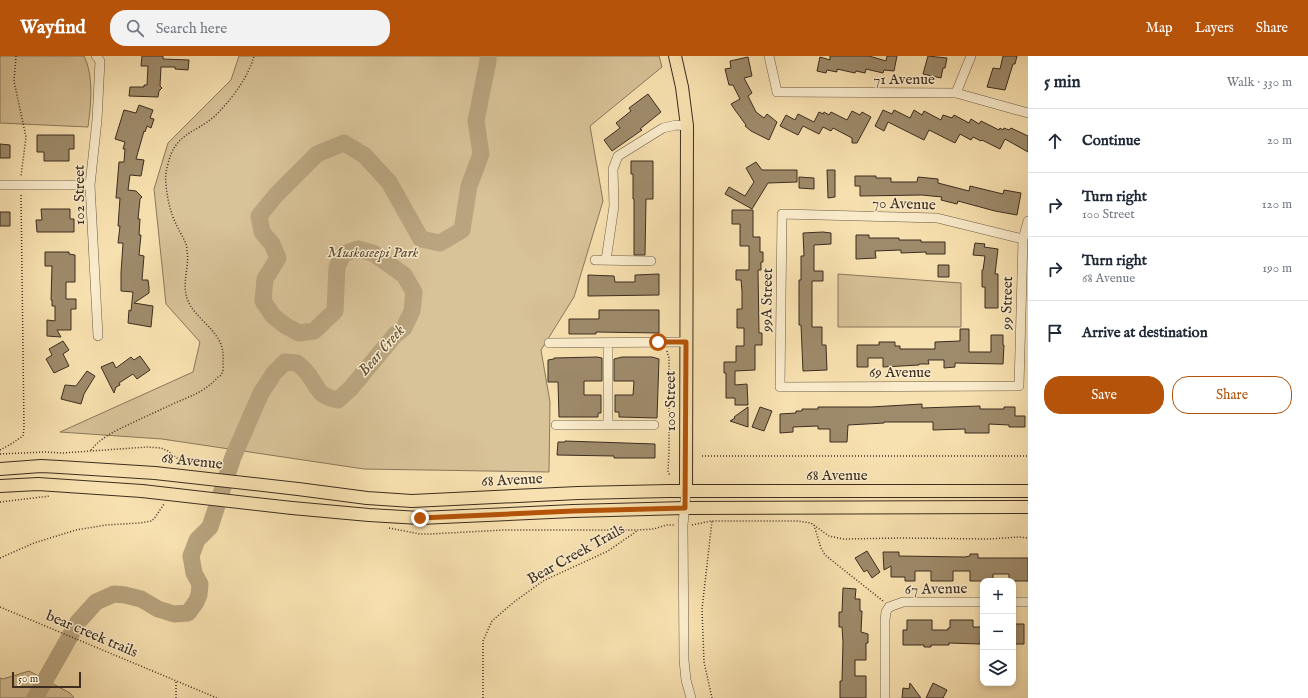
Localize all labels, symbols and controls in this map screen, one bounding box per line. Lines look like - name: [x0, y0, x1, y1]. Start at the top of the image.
- search box: [110, 10, 390, 46]
- text: Wayfind: [20, 16, 86, 40]
- icon: search: [124, 17, 146, 39]
- text: Search here: [156, 19, 227, 38]
- text: Map: [1146, 19, 1173, 37]
- text: Layers: [1195, 19, 1234, 37]
- text: Share: [1256, 19, 1288, 37]
- street label: 71 Avenue: [873, 70, 935, 89]
- text: 5 min: [1044, 72, 1081, 93]
- text: Walk · 330 m: [1227, 74, 1292, 91]
- icon: ahead: [1044, 130, 1066, 152]
- text: Continue: [1082, 131, 1140, 150]
- text: 20 m: [1267, 132, 1292, 149]
- street label: 102 Street: [70, 165, 89, 225]
- text: Turn right: [1082, 187, 1147, 206]
- street label: 70 Avenue: [872, 193, 936, 215]
- icon: right: [1044, 194, 1066, 216]
- text: 120 m: [1262, 196, 1292, 213]
- text: 100 Street: [1082, 206, 1135, 223]
- park label: Muskoseepi Park: [327, 243, 419, 262]
- text: Turn right: [1082, 251, 1147, 270]
- icon: right: [1044, 258, 1066, 280]
- text: 190 m: [1262, 260, 1292, 277]
- street label: 99A Street: [757, 268, 777, 333]
- text: 68 Avenue: [1082, 270, 1135, 287]
- street label: 99 Street: [997, 276, 1017, 331]
- water label: Bear Creek: [354, 321, 410, 381]
- icon: arrive: [1044, 322, 1066, 344]
- text: Arrive at destination: [1082, 323, 1208, 342]
- route start: [649, 333, 667, 351]
- street label: 69 Avenue: [869, 363, 931, 382]
- street label: 100 Street: [661, 371, 680, 431]
- button: Save: [1044, 376, 1164, 414]
- button: Share: [1172, 376, 1292, 414]
- street label: 68 Avenue: [161, 448, 224, 474]
- street label: 68 Avenue: [806, 466, 868, 485]
- street label: 68 Avenue: [481, 469, 543, 491]
- route end: [411, 509, 429, 527]
- street label: Bear Creek Trails: [524, 519, 628, 589]
- map controls: [980, 578, 1016, 686]
- button: +: [980, 578, 1016, 614]
- street label: 67 Avenue: [905, 579, 967, 599]
- street label: bear creek trails: [43, 606, 141, 662]
- button: −: [980, 614, 1016, 650]
- button: layers: [980, 650, 1016, 686]
- scale bar: [12, 670, 81, 689]
- text: 50 m: [18, 672, 38, 686]

